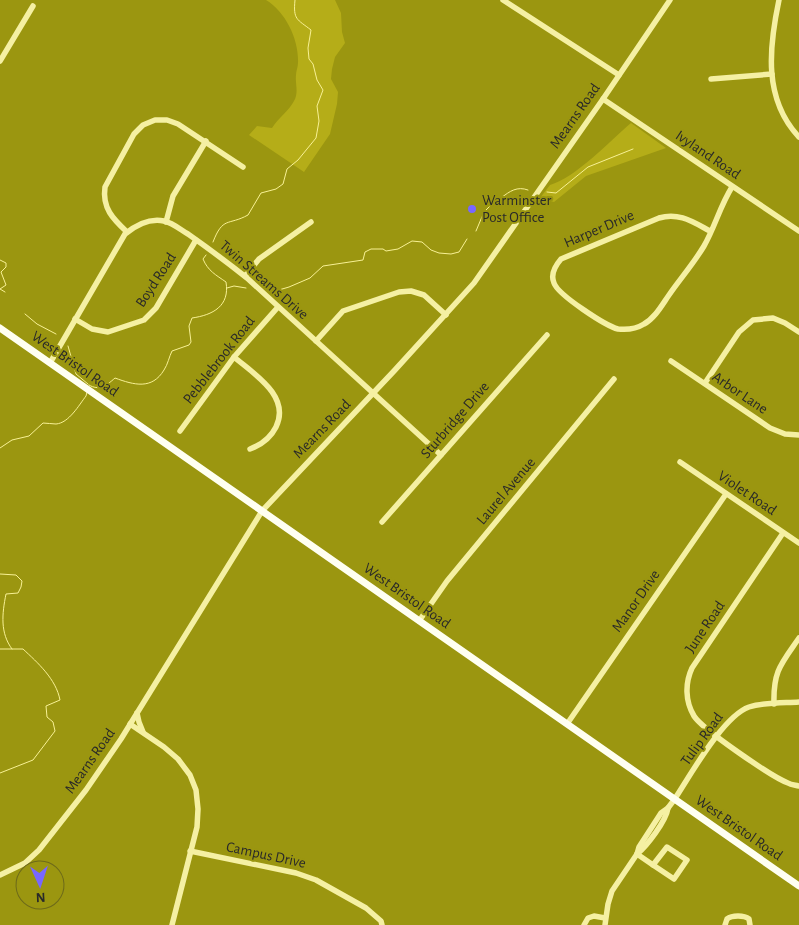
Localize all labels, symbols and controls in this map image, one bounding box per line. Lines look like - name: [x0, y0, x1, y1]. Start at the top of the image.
- street label: Mearns Road: [547, 81, 603, 151]
- street label: Ivyland Road: [673, 128, 743, 182]
- place label: Warminster Post Office: [482, 193, 552, 225]
- marker: Warminster Post Office: [466, 203, 478, 215]
- street label: Harper Drive: [562, 207, 636, 250]
- street label: Twin Streams Drive: [217, 238, 311, 322]
- street label: Boyd Road: [133, 250, 179, 310]
- street label: Pebblebrook Road: [180, 313, 258, 407]
- street label: West Bristol Road: [29, 329, 121, 400]
- street label: Arbor Lane: [710, 369, 770, 417]
- street label: Sturbridge Drive: [418, 379, 492, 461]
- street label: Mearns Road: [290, 396, 354, 461]
- street label: Laurel Avenue: [474, 455, 538, 527]
- street label: Violet Road: [715, 468, 779, 518]
- street label: West Bristol Road: [361, 561, 453, 632]
- street label: Manor Drive: [609, 567, 663, 635]
- street label: June Road: [682, 598, 728, 656]
- street label: Tulip Road: [678, 710, 726, 768]
- street label: Mearns Road: [62, 726, 118, 796]
- street label: West Bristol Road: [693, 793, 785, 864]
- street label: Campus Drive: [225, 839, 307, 871]
- north arrow: [15, 860, 65, 910]
- text: N: [35, 890, 46, 904]

